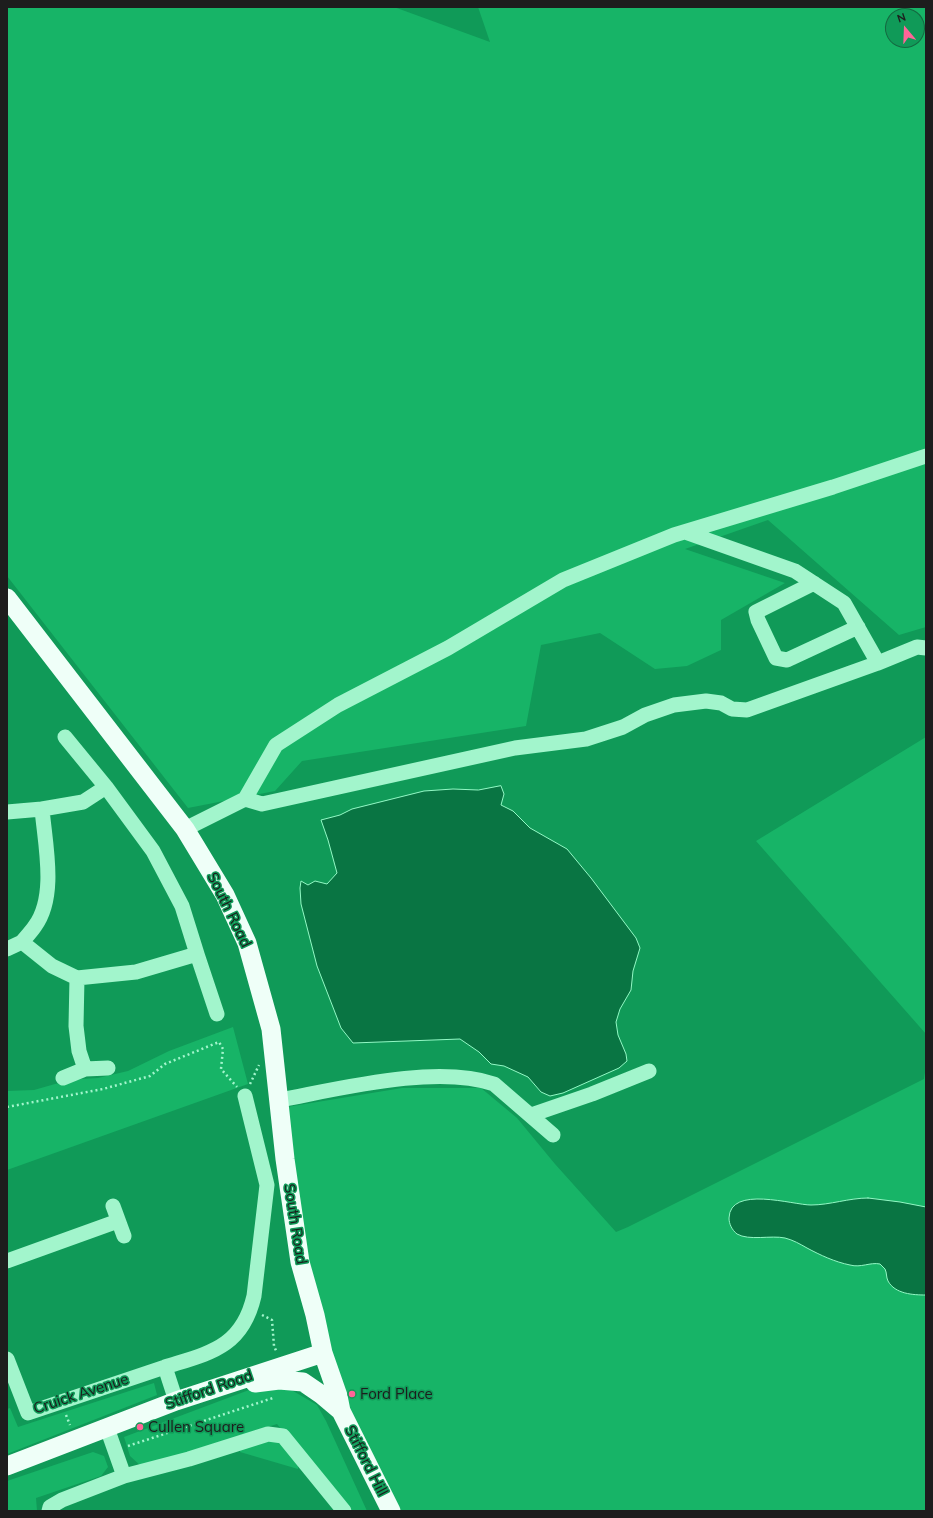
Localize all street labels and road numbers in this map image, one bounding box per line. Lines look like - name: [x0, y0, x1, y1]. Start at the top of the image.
- street label: South Road: [203, 870, 255, 950]
- street label: South Road: [280, 1182, 310, 1266]
- street label: Stifford Road: [163, 1367, 255, 1413]
- street label: Cruick Avenue: [31, 1370, 131, 1418]
- street label: Stifford Hill: [341, 1423, 391, 1499]

